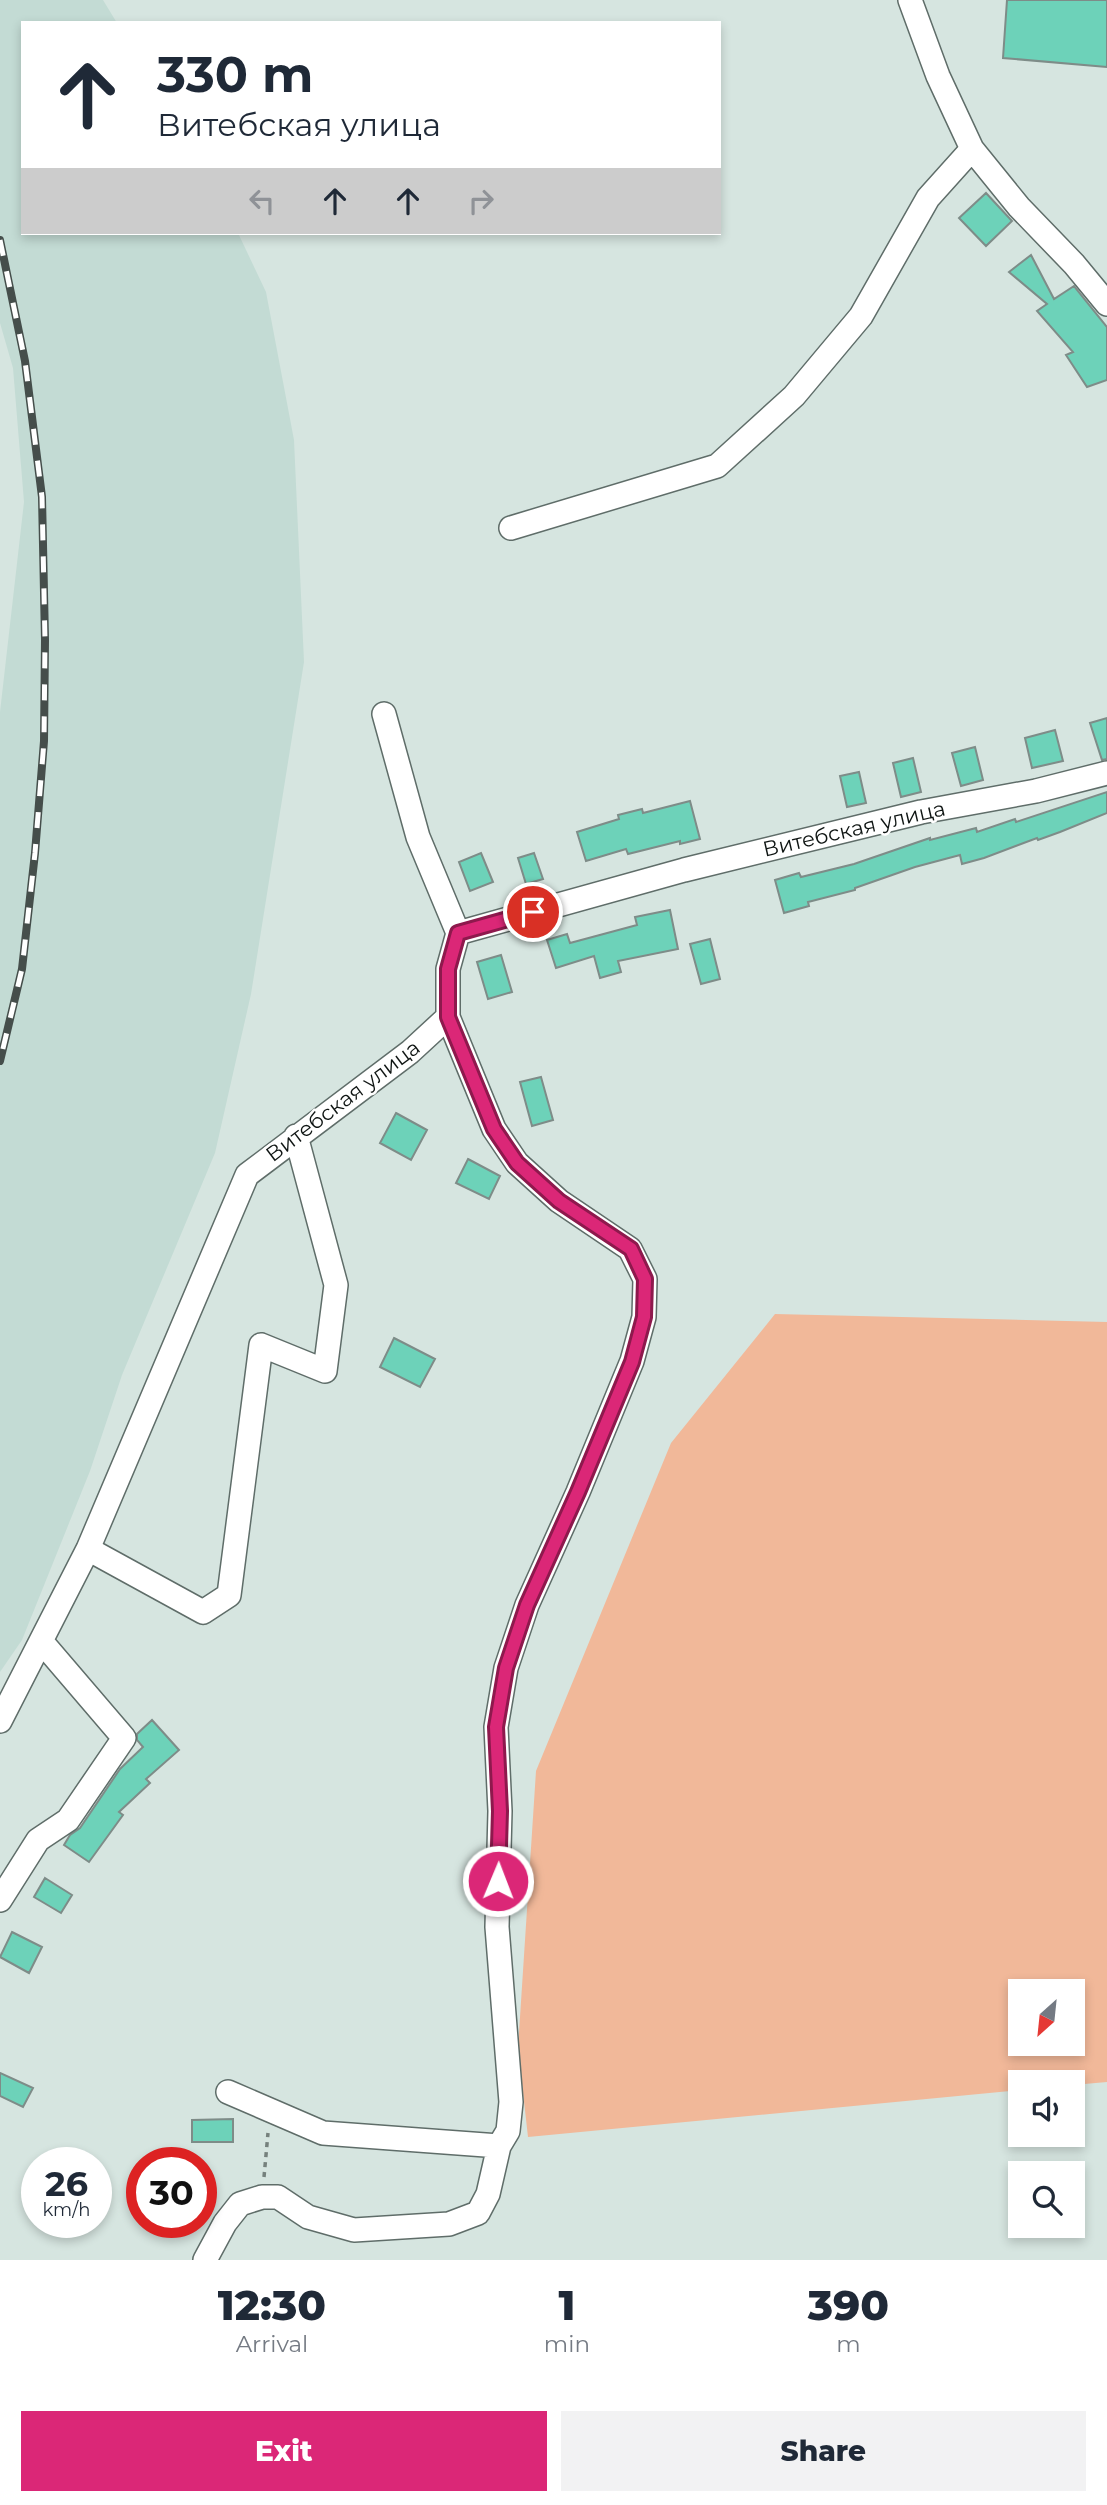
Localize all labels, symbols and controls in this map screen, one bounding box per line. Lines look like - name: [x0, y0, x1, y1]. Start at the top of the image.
- text: 330 m: [157, 45, 313, 104]
- icon: ahead: [42, 49, 133, 140]
- text: Витебская улица: [157, 105, 441, 144]
- icon: left: [243, 182, 281, 220]
- icon: ahead: [316, 182, 354, 220]
- icon: ahead: [389, 182, 427, 220]
- icon: right: [462, 182, 500, 220]
- street label: Витебская улица: [760, 795, 947, 862]
- pin: [503, 882, 563, 942]
- icon: arrive: [514, 893, 552, 931]
- street label: Витебская улица: [261, 1035, 425, 1167]
- position arrow: [461, 1844, 535, 1918]
- north arrow: [1008, 1979, 1085, 2056]
- map controls: [1008, 1979, 1085, 2238]
- button: sound: [1008, 2070, 1085, 2147]
- speed limit sign: 30: [126, 2147, 217, 2238]
- button: search: [1008, 2161, 1085, 2238]
- text: 26: [45, 2162, 88, 2205]
- text: km/h: [42, 2199, 91, 2221]
- text: 12:30: [218, 2279, 326, 2331]
- text: 1: [558, 2279, 575, 2331]
- text: 390: [808, 2279, 889, 2331]
- text: Arrival: [236, 2330, 308, 2358]
- text: min: [544, 2330, 590, 2358]
- text: m: [836, 2330, 861, 2358]
- button: Exit: [21, 2411, 547, 2491]
- button: Share: [561, 2411, 1086, 2491]

